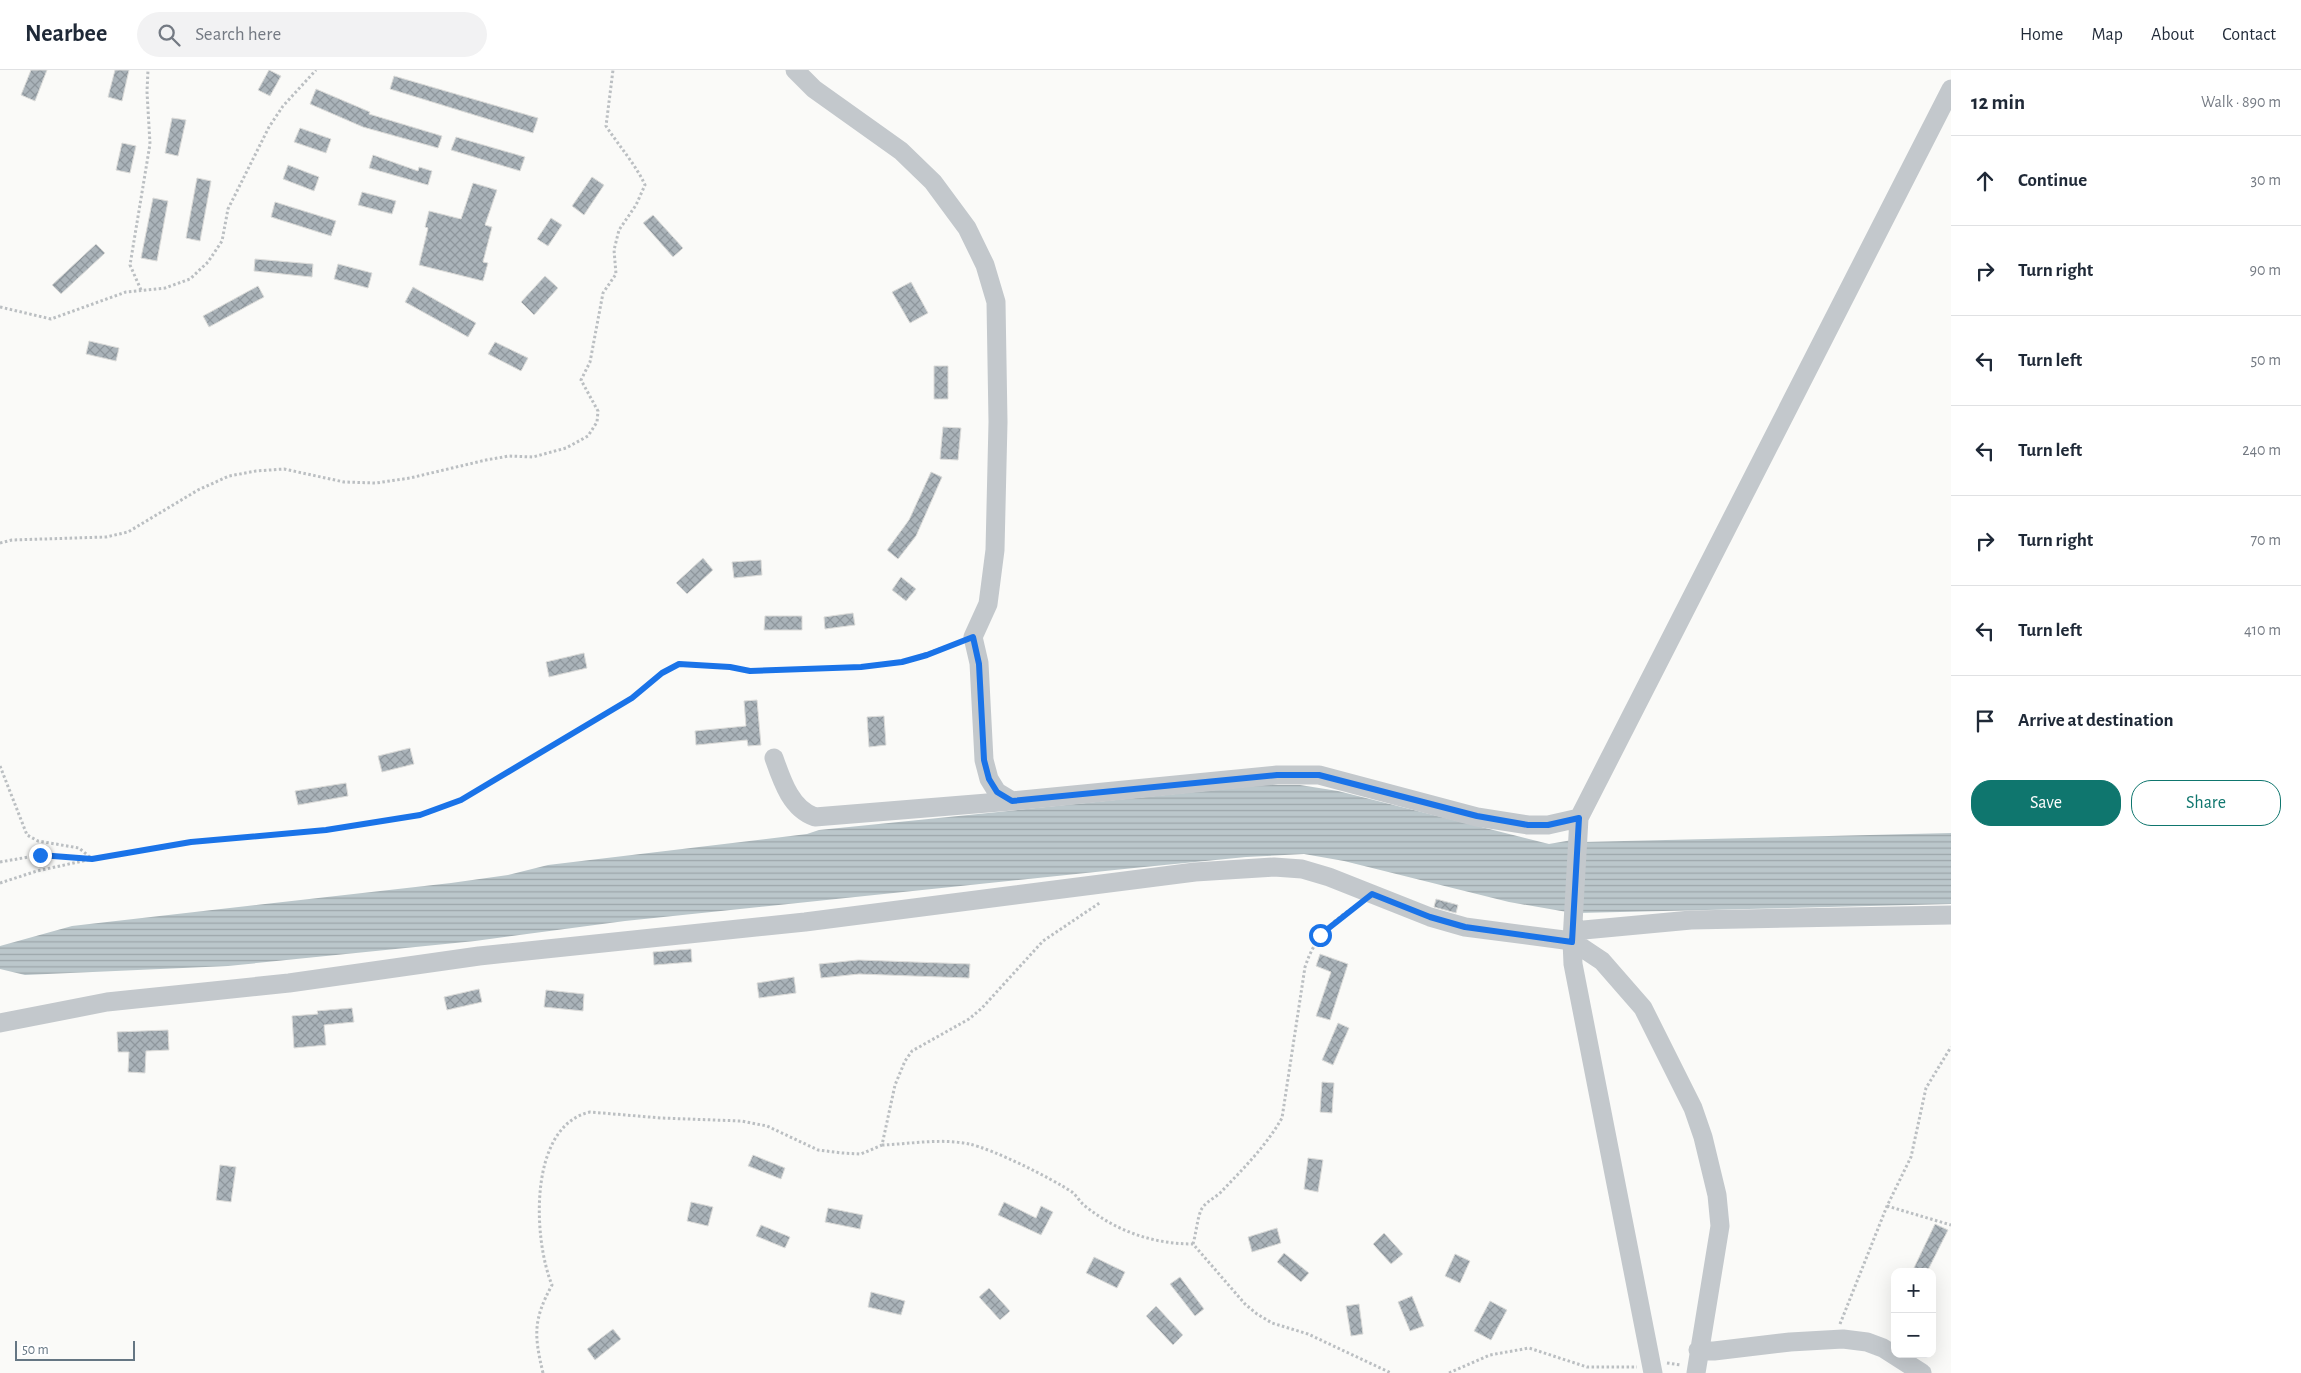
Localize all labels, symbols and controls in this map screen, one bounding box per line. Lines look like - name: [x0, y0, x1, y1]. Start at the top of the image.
- search box: [137, 12, 487, 57]
- icon: search: [155, 21, 183, 49]
- text: Nearbee: [25, 22, 107, 46]
- text: Search here: [195, 25, 281, 44]
- text: Home: [2020, 26, 2063, 44]
- text: Map: [2091, 26, 2123, 44]
- text: About: [2151, 26, 2194, 44]
- text: Contact: [2222, 26, 2276, 44]
- text: 12 min: [1971, 92, 2025, 113]
- text: Walk · 890 m: [2201, 94, 2281, 110]
- icon: ahead: [1971, 167, 1999, 195]
- text: Continue: [2018, 171, 2087, 190]
- text: 30 m: [2251, 172, 2281, 188]
- icon: right: [1971, 257, 1999, 285]
- text: Turn right: [2018, 261, 2093, 280]
- text: 90 m: [2250, 262, 2281, 278]
- icon: left: [1971, 347, 1999, 375]
- text: Turn left: [2018, 351, 2082, 370]
- text: 50 m: [2250, 352, 2281, 368]
- icon: left: [1971, 437, 1999, 465]
- text: Turn left: [2018, 441, 2082, 460]
- text: 240 m: [2242, 442, 2281, 458]
- icon: right: [1971, 527, 1999, 555]
- text: Turn right: [2018, 531, 2093, 550]
- text: 70 m: [2250, 532, 2281, 548]
- icon: left: [1971, 617, 1999, 645]
- text: Turn left: [2018, 621, 2082, 640]
- text: 410 m: [2244, 622, 2281, 638]
- icon: arrive: [1971, 707, 1999, 735]
- text: Arrive at destination: [2018, 711, 2174, 730]
- button: Save: [1971, 780, 2121, 826]
- button: Share: [2131, 780, 2281, 826]
- route end: [29, 844, 52, 867]
- route start: [1309, 924, 1332, 947]
- map controls: [1891, 1268, 1936, 1358]
- button: +: [1891, 1268, 1936, 1313]
- button: −: [1891, 1313, 1936, 1358]
- scale bar: [15, 1338, 135, 1361]
- text: 50 m: [22, 1343, 49, 1357]

